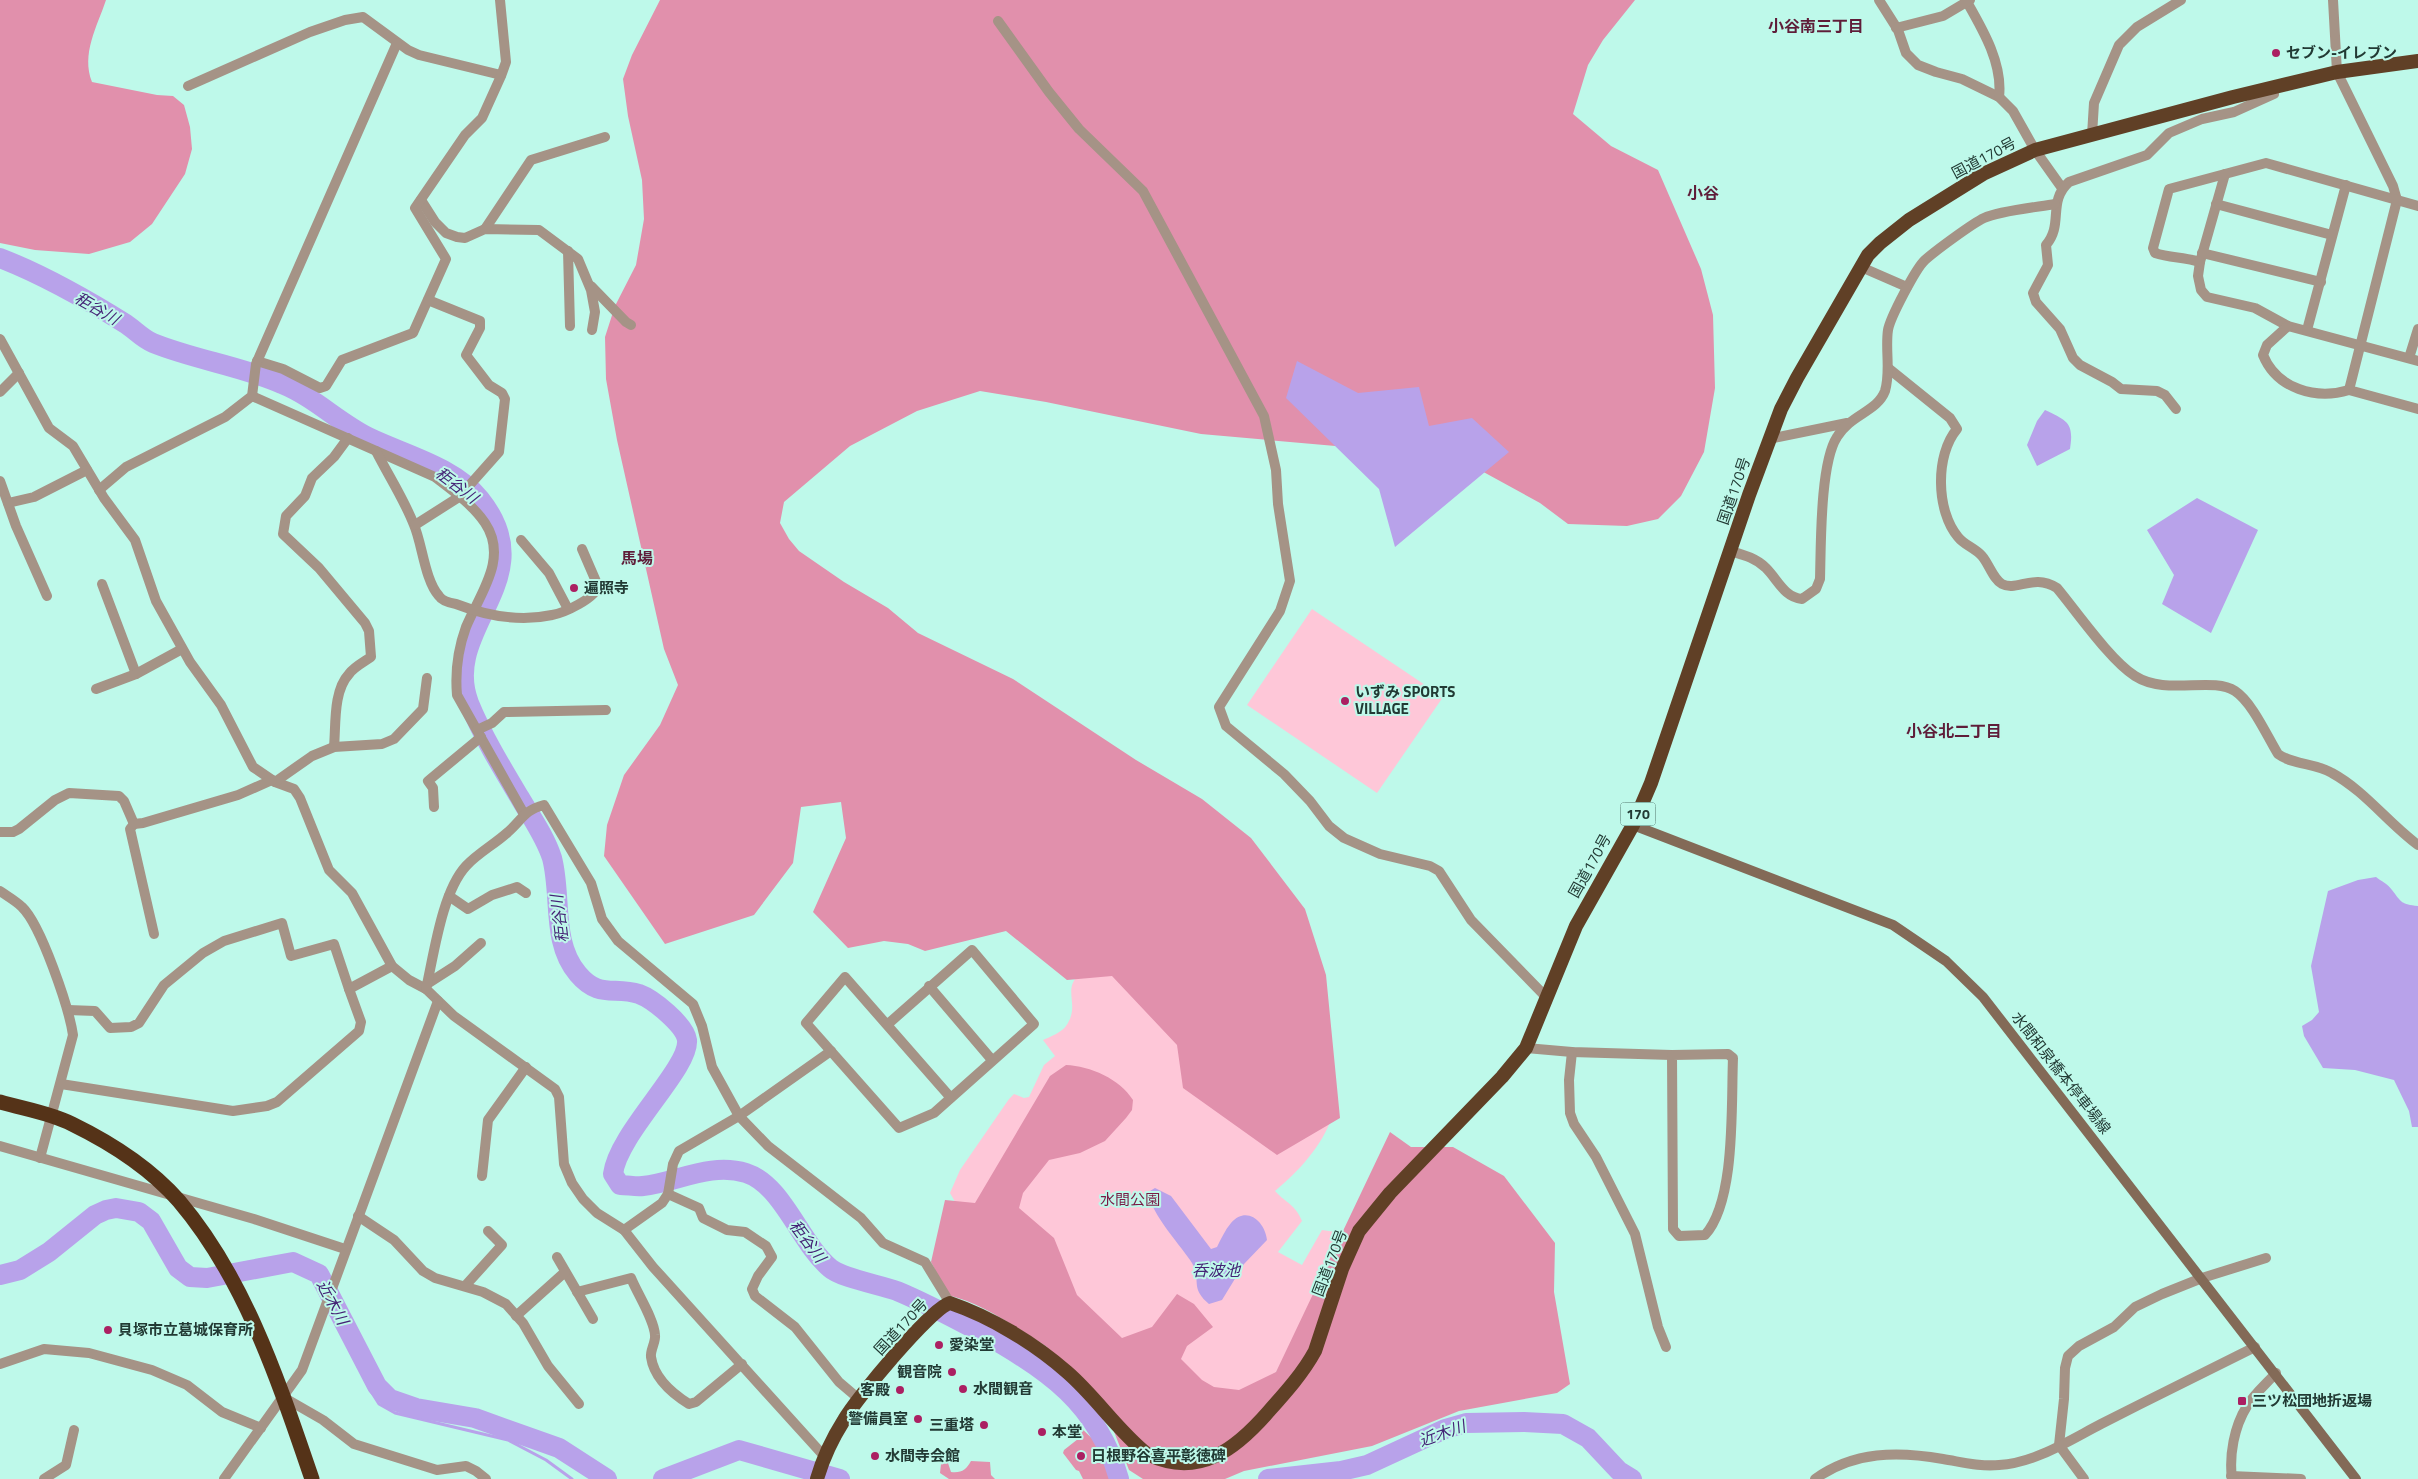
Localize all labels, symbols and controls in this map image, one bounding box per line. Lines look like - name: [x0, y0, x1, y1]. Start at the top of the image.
- district label: 小谷南三丁目: [1768, 14, 1864, 38]
- place label: セブン-イレブン: [2286, 41, 2397, 64]
- marker: セブン-イレブン: [2270, 47, 2282, 59]
- street label: 国道170号: [1947, 131, 2020, 184]
- district label: 小谷: [1687, 181, 1719, 205]
- water label: 秬谷川: [70, 286, 126, 331]
- street label: 国道170号: [1711, 454, 1756, 528]
- water label: 秬谷川: [431, 461, 485, 510]
- district label: 馬場: [621, 546, 653, 570]
- place label: 遍照寺: [584, 576, 629, 599]
- marker: 遍照寺: [568, 582, 580, 594]
- place label: いずみ SPORTS VILLAGE: [1355, 680, 1455, 720]
- marker: いずみ SPORTS VILLAGE: [1339, 695, 1351, 707]
- district label: 小谷北二丁目: [1906, 719, 2002, 743]
- road number: 170: [1620, 802, 1656, 826]
- street label: 国道170号: [1562, 829, 1617, 902]
- water label: 秬谷川: [544, 892, 574, 944]
- street label: 水間和泉橋本停車場線: [2006, 1007, 2117, 1139]
- park label: 水間公園: [1100, 1188, 1160, 1211]
- water label: 秬谷川: [784, 1215, 833, 1269]
- street label: 国道170号: [1306, 1226, 1353, 1300]
- water label: 呑波池: [1192, 1258, 1242, 1282]
- water label: 近木川: [311, 1275, 356, 1331]
- street label: 国道170号: [868, 1293, 933, 1360]
- place label: 貝塚市立葛城保育所: [118, 1318, 253, 1341]
- marker: 貝塚市立葛城保育所: [102, 1324, 114, 1336]
- place label: 愛染堂: [949, 1333, 994, 1356]
- marker: 愛染堂: [933, 1339, 945, 1351]
- place label: 観音院: [897, 1360, 942, 1383]
- marker: 観音院: [946, 1366, 958, 1378]
- place label: 水間観音: [973, 1377, 1033, 1400]
- place label: 客殿: [860, 1378, 890, 1401]
- marker: 水間観音: [957, 1383, 969, 1395]
- marker: 客殿: [894, 1384, 906, 1396]
- place label: 三ツ松団地折返場: [2252, 1389, 2372, 1412]
- marker: 三ツ松団地折返場: [2236, 1395, 2248, 1407]
- place label: 警備員室: [848, 1407, 908, 1430]
- marker: 警備員室: [912, 1413, 924, 1425]
- place label: 三重塔: [929, 1413, 974, 1436]
- water label: 近木川: [1415, 1413, 1470, 1452]
- marker: 三重塔: [978, 1419, 990, 1431]
- place label: 本堂: [1052, 1420, 1082, 1443]
- marker: 本堂: [1036, 1426, 1048, 1438]
- place label: 水間寺会館: [885, 1444, 960, 1467]
- place label: 日根野谷喜平彰徳碑: [1091, 1444, 1226, 1467]
- marker: 水間寺会館: [869, 1450, 881, 1462]
- marker: 日根野谷喜平彰徳碑: [1075, 1450, 1087, 1462]

